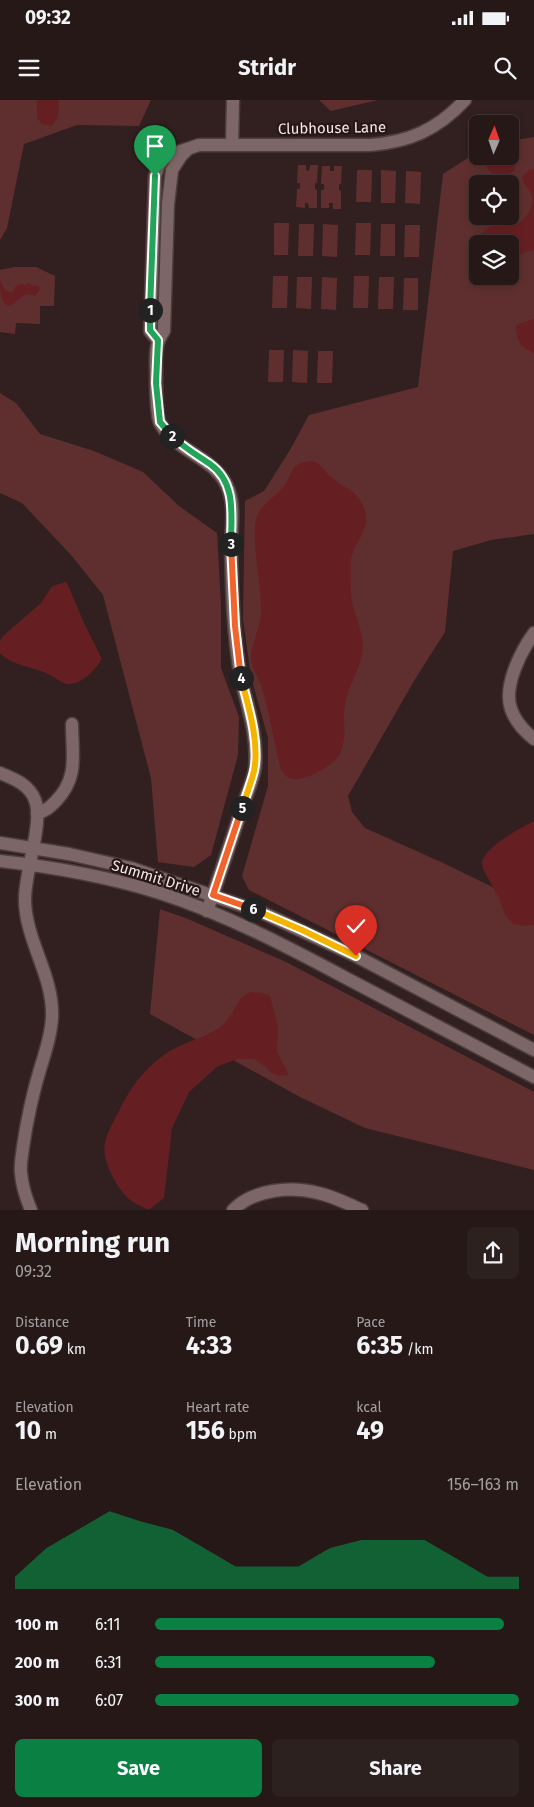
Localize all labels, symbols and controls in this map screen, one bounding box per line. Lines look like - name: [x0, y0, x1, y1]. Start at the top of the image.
- text: 09:32: [25, 6, 71, 29]
- icon: menu: [15, 54, 43, 82]
- text: Stridr: [238, 54, 296, 81]
- icon: search: [491, 54, 519, 82]
- north arrow: [469, 115, 519, 165]
- map controls: [469, 115, 519, 285]
- street label: Clubhouse Lane: [278, 118, 386, 138]
- pin: [134, 125, 176, 176]
- icon: arrive: [141, 132, 169, 160]
- button: locate: [469, 175, 519, 225]
- button: layers: [469, 235, 519, 285]
- pin: 1: [138, 298, 162, 322]
- text: 1: [147, 302, 154, 319]
- pin: 2: [160, 424, 184, 448]
- text: 2: [169, 428, 176, 445]
- pin: 3: [218, 532, 244, 556]
- text: 3: [228, 536, 235, 553]
- pin: 4: [228, 666, 254, 690]
- text: 4: [238, 670, 245, 687]
- pin: 5: [230, 796, 254, 820]
- text: 5: [239, 800, 246, 817]
- street label: Summit Drive: [110, 856, 202, 900]
- pin: 6: [240, 896, 266, 922]
- text: 6: [250, 901, 257, 918]
- pin: [335, 905, 377, 956]
- icon: check: [342, 912, 370, 940]
- text: Morning run: [15, 1226, 170, 1259]
- button: share: [467, 1227, 519, 1279]
- text: 09:32: [15, 1262, 52, 1281]
- text: Distance: [15, 1314, 69, 1331]
- text: Time: [186, 1314, 216, 1331]
- text: Pace: [356, 1314, 385, 1331]
- text: 0.69: [15, 1331, 63, 1361]
- text: 4:33: [186, 1331, 232, 1361]
- text: 6:35: [356, 1331, 403, 1361]
- text: km: [63, 1341, 86, 1358]
- text: /km: [403, 1341, 433, 1358]
- text: Elevation: [15, 1399, 74, 1416]
- text: Heart rate: [186, 1399, 249, 1416]
- text: kcal: [356, 1399, 382, 1416]
- text: 10: [15, 1416, 41, 1446]
- text: 156: [186, 1416, 225, 1446]
- text: 49: [356, 1416, 384, 1446]
- text: m: [41, 1426, 57, 1443]
- text: bpm: [225, 1426, 257, 1443]
- text: Elevation: [15, 1475, 82, 1494]
- text: 156–163 m: [447, 1475, 519, 1494]
- text: 100 m: [15, 1615, 58, 1634]
- text: 6:11: [95, 1615, 120, 1634]
- text: 200 m: [15, 1653, 59, 1672]
- text: 6:31: [95, 1653, 122, 1672]
- text: 300 m: [15, 1691, 59, 1710]
- text: 6:07: [95, 1691, 123, 1710]
- button: Save: [15, 1739, 262, 1797]
- button: Share: [272, 1739, 519, 1797]

